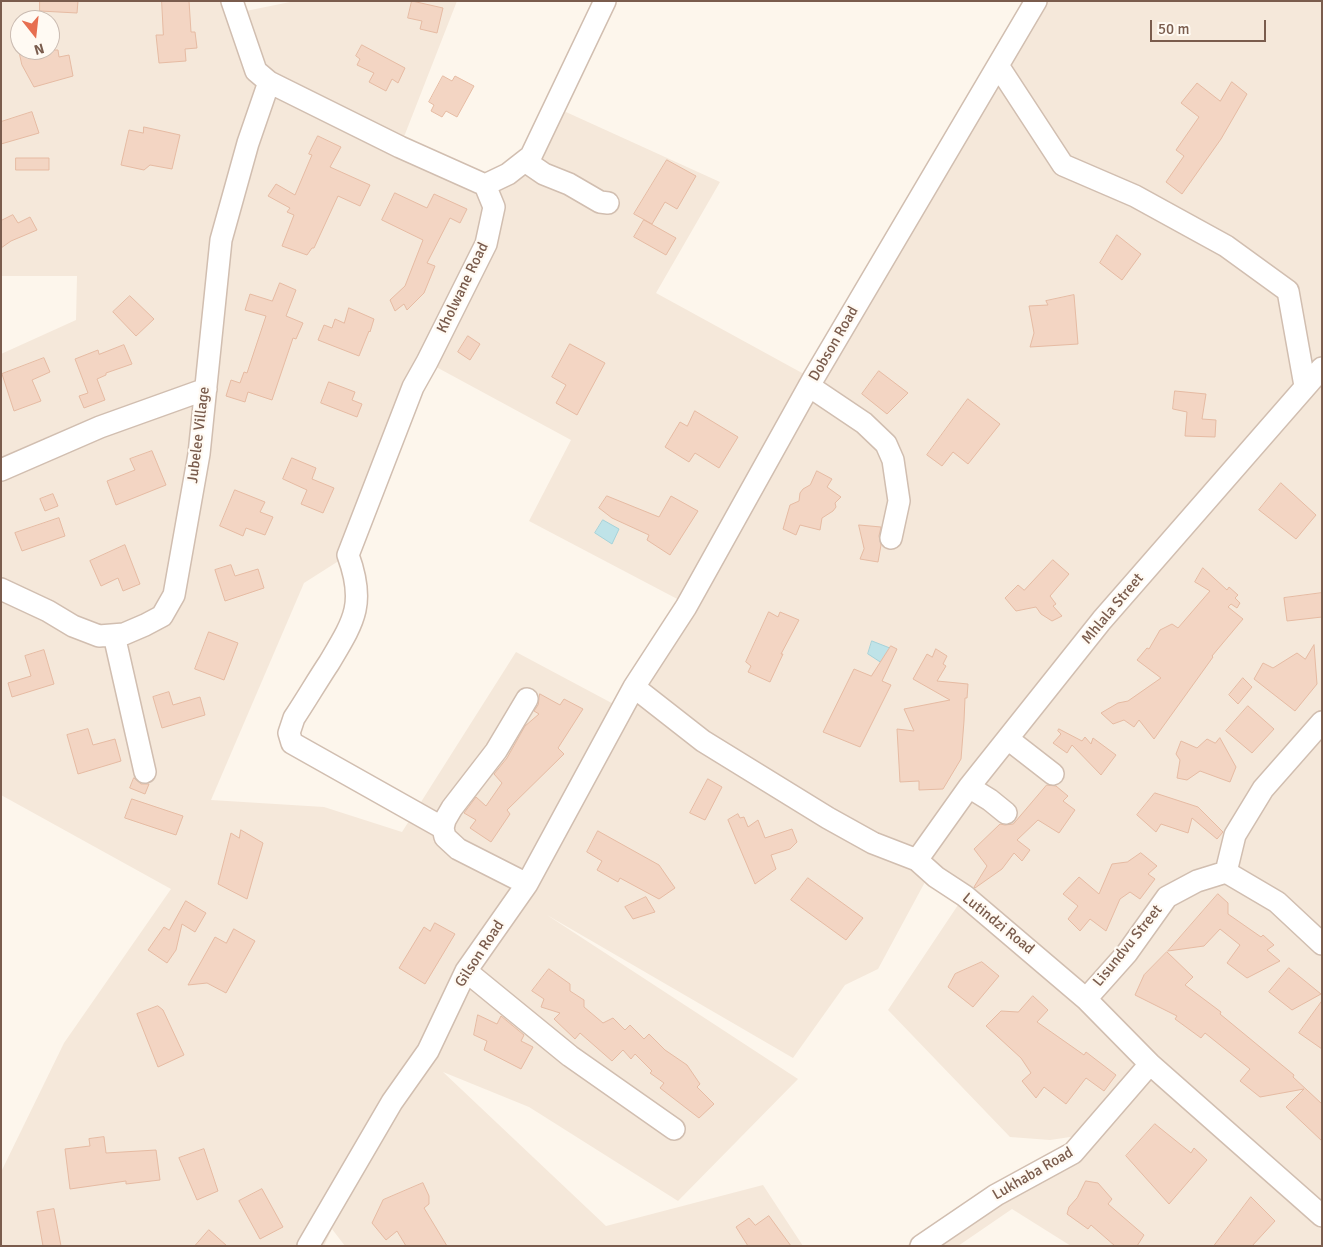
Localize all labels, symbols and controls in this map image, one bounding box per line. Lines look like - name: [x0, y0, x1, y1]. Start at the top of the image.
- north arrow: [10, 10, 60, 60]
- scale bar: [1153, 10, 1269, 42]
- text: 50 m: [1158, 20, 1189, 38]
- text: N: [32, 39, 46, 58]
- street label: Kholwane Road: [433, 240, 493, 336]
- street label: Dobson Road: [805, 303, 863, 385]
- street label: Jubelee Village: [184, 386, 214, 484]
- street label: Mhlala Street: [1078, 570, 1148, 648]
- street label: Lutindzi Road: [958, 890, 1038, 958]
- street label: Lisundvu Street: [1090, 902, 1166, 990]
- street label: Gilson Road: [452, 917, 508, 991]
- street label: Lukhaba Road: [990, 1144, 1076, 1204]

